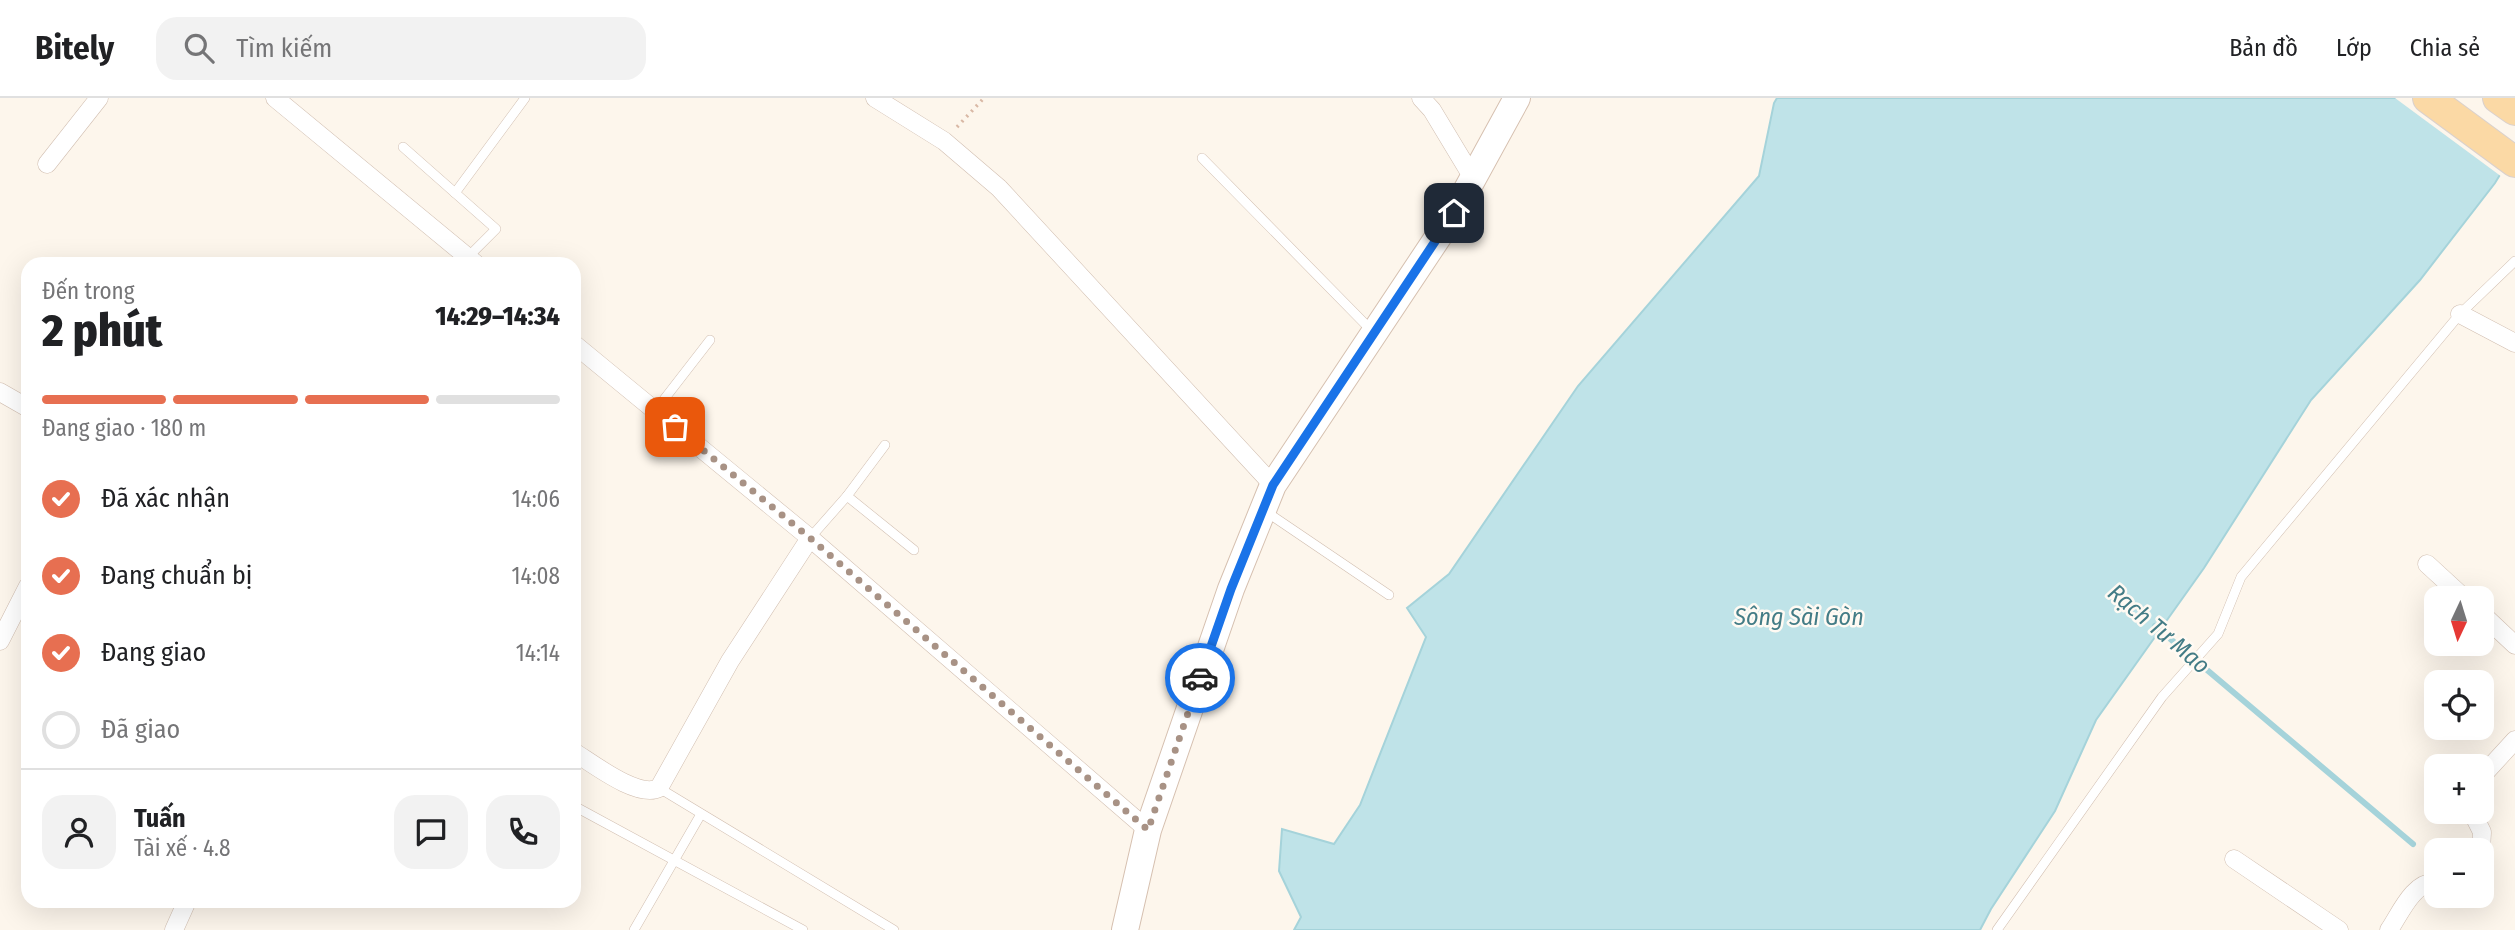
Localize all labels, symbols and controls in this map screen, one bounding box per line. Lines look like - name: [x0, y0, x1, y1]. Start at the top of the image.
- search box: [156, 17, 646, 80]
- text: Bitely: [35, 28, 114, 68]
- icon: search: [180, 29, 218, 67]
- text: Tìm kiếm: [236, 33, 332, 64]
- text: Bản đồ: [2229, 34, 2298, 62]
- text: Lớp: [2336, 34, 2372, 62]
- text: Chia sẻ: [2410, 34, 2480, 62]
- pin: [1424, 183, 1484, 243]
- icon: home: [1435, 194, 1473, 232]
- text: Đến trong: [42, 277, 134, 305]
- text: 14:29–14:34: [435, 301, 560, 332]
- text: 2 phút: [42, 303, 162, 358]
- pin: [645, 397, 705, 457]
- icon: bag: [656, 408, 694, 446]
- text: Đang giao · 180 m: [42, 414, 206, 442]
- icon: check: [42, 480, 80, 518]
- text: Đã xác nhận: [101, 483, 230, 514]
- text: 14:06: [512, 485, 560, 513]
- icon: check: [42, 557, 80, 595]
- text: Đang chuẩn bị: [101, 560, 252, 591]
- text: 14:08: [512, 562, 560, 590]
- water label: Rạch Tư Mao: [2102, 578, 2216, 680]
- north arrow: [2424, 586, 2494, 656]
- map controls: [2424, 586, 2494, 908]
- water label: Sông Sài Gòn: [1733, 603, 1864, 631]
- icon: check: [42, 634, 80, 672]
- text: Đang giao: [101, 637, 206, 668]
- text: 14:14: [516, 639, 560, 667]
- courier: [1165, 643, 1235, 713]
- icon: car: [1181, 659, 1219, 697]
- button: locate: [2424, 670, 2494, 740]
- text: Đã giao: [101, 714, 180, 745]
- button: +: [2424, 754, 2494, 824]
- button: person: [42, 795, 116, 869]
- button: chat: [394, 795, 468, 869]
- button: phone: [486, 795, 560, 869]
- text: Tuấn: [134, 803, 186, 834]
- text: Tài xế · 4.8: [134, 834, 230, 862]
- button: −: [2424, 838, 2494, 908]

